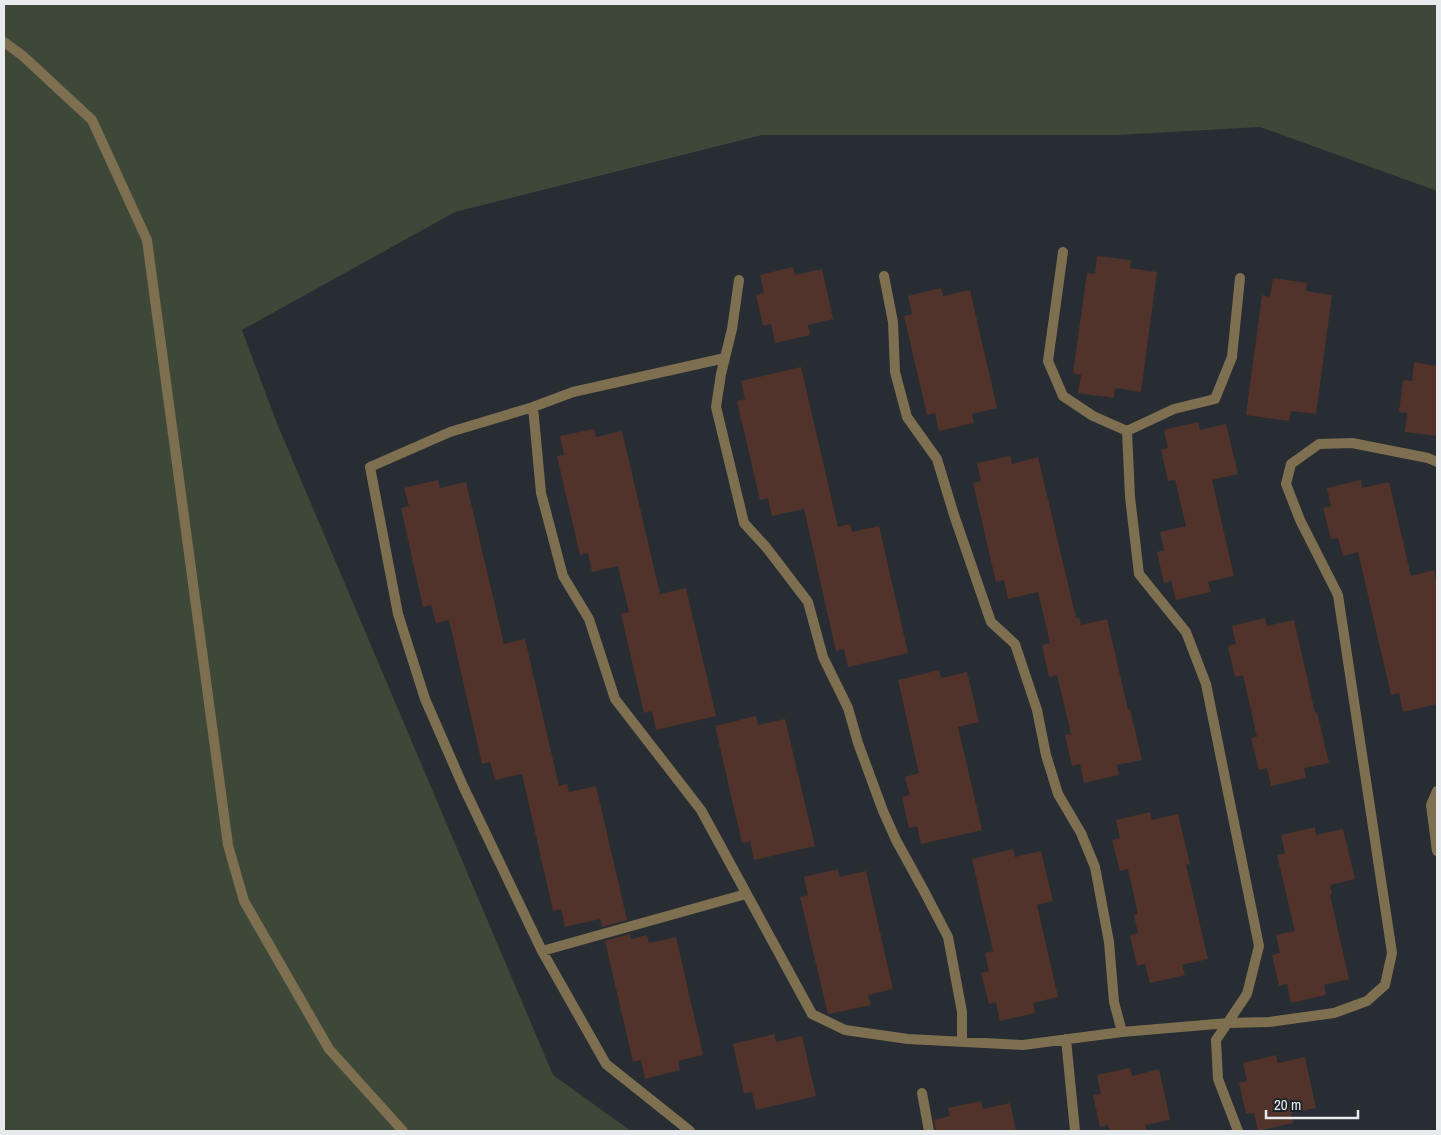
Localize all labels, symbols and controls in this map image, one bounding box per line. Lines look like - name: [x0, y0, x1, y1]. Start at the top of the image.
- scale bar: [1266, 1088, 1358, 1120]
- text: 20 m: [1274, 1094, 1301, 1115]

